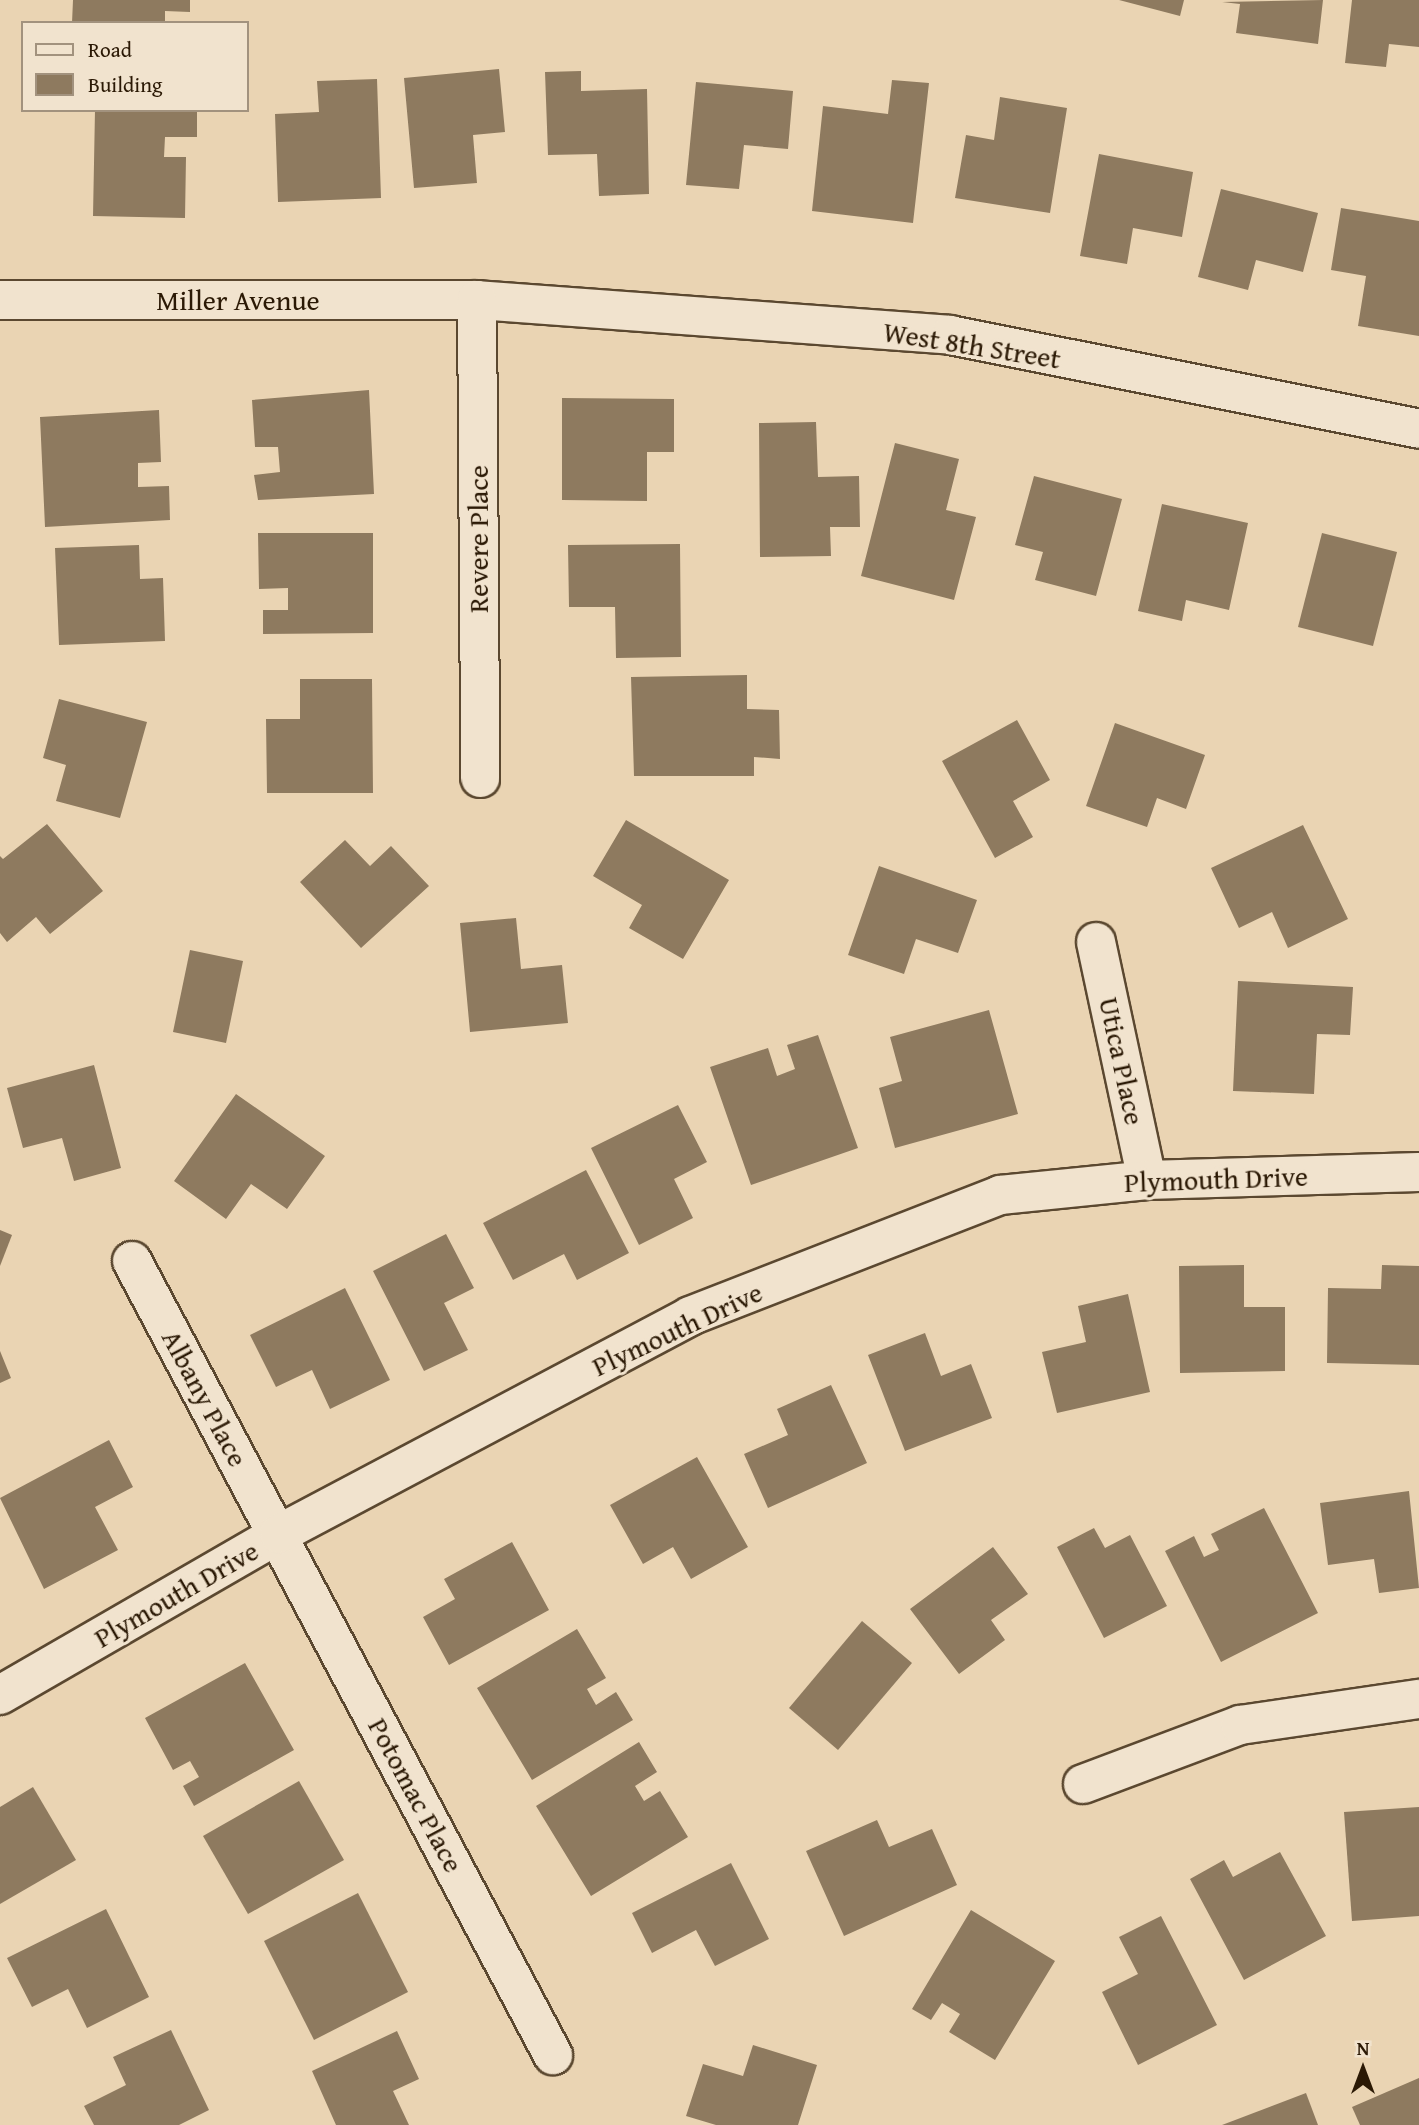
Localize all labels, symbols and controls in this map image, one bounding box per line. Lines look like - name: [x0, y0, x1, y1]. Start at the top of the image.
- legend: [21, 21, 248, 112]
- text: Road: [88, 34, 132, 65]
- text: Building: [88, 69, 162, 100]
- street label: Miller Avenue: [156, 283, 320, 317]
- street label: West 8th Street: [881, 314, 1063, 376]
- street label: Revere Place: [461, 465, 495, 613]
- street label: Utica Place: [1092, 994, 1152, 1128]
- street label: Plymouth Drive: [1124, 1159, 1308, 1199]
- street label: Plymouth Drive: [587, 1275, 767, 1383]
- street label: Albany Place: [155, 1324, 255, 1472]
- street label: Plymouth Drive: [88, 1534, 264, 1654]
- street label: Potomac Place: [361, 1712, 471, 1878]
- north arrow: [1328, 2034, 1398, 2104]
- text: N: [1357, 2034, 1369, 2062]

